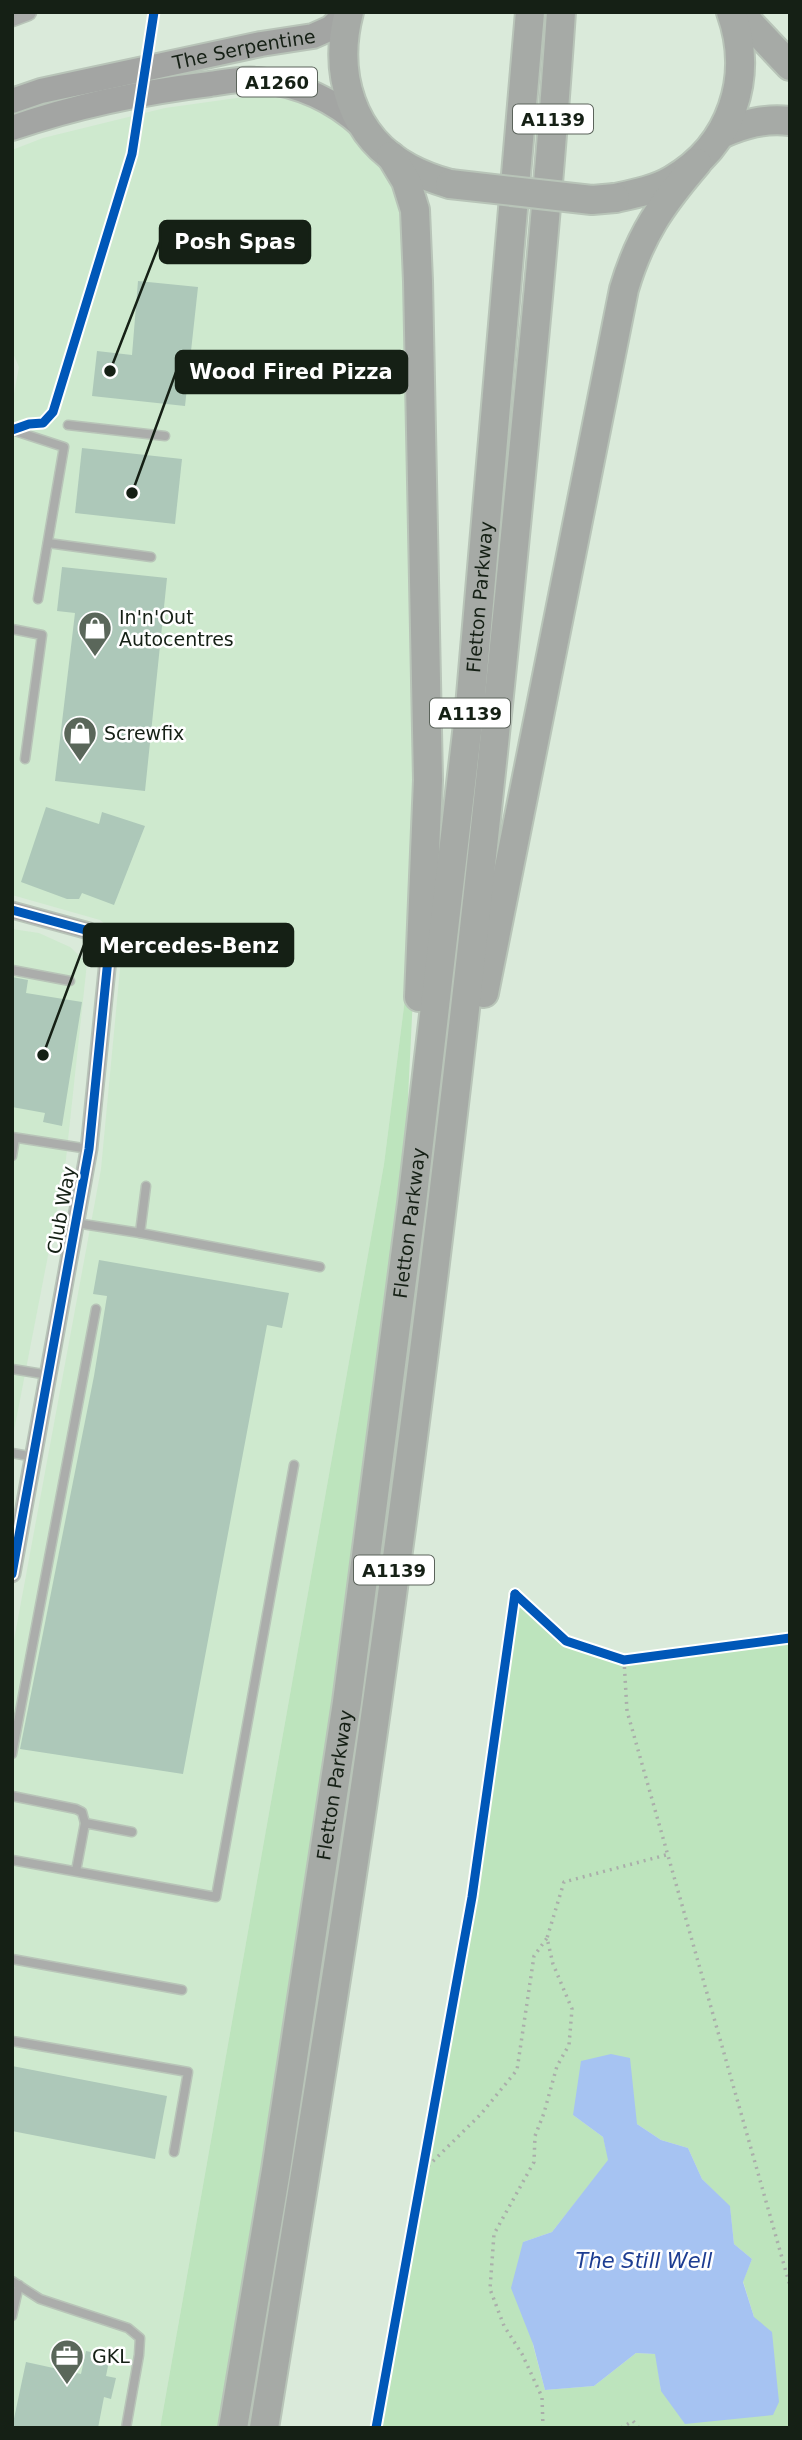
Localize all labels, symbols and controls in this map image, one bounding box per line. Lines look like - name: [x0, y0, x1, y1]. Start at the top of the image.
- street label: The Serpentine: [169, 25, 317, 74]
- road number: A1260: [237, 68, 317, 96]
- road number: A1139: [513, 104, 593, 134]
- callout: Posh Spas: [160, 221, 310, 263]
- text: Posh Spas: [174, 230, 296, 254]
- callout: Wood Fired Pizza: [176, 351, 407, 393]
- text: Wood Fired Pizza: [189, 360, 393, 384]
- street label: Fletton Parkway: [462, 520, 497, 674]
- place label: In'n'Out Autocentres: [119, 606, 234, 650]
- shop icon: In'n'Out Autocentres: [76, 609, 114, 658]
- road number: A1139: [430, 698, 510, 728]
- shop icon: Screwfix: [61, 714, 99, 763]
- place label: Screwfix: [104, 722, 184, 744]
- callout: Mercedes-Benz: [84, 924, 293, 966]
- text: Mercedes-Benz: [99, 934, 279, 958]
- street label: Fletton Parkway: [389, 1146, 429, 1300]
- street label: Club Way: [42, 1164, 80, 1256]
- road number: A1139: [354, 1555, 434, 1584]
- street label: Fletton Parkway: [312, 1708, 357, 1862]
- water label: The Still Well: [576, 2249, 713, 2273]
- office icon: GKL: [48, 2337, 86, 2386]
- place label: GKL: [92, 2345, 130, 2367]

